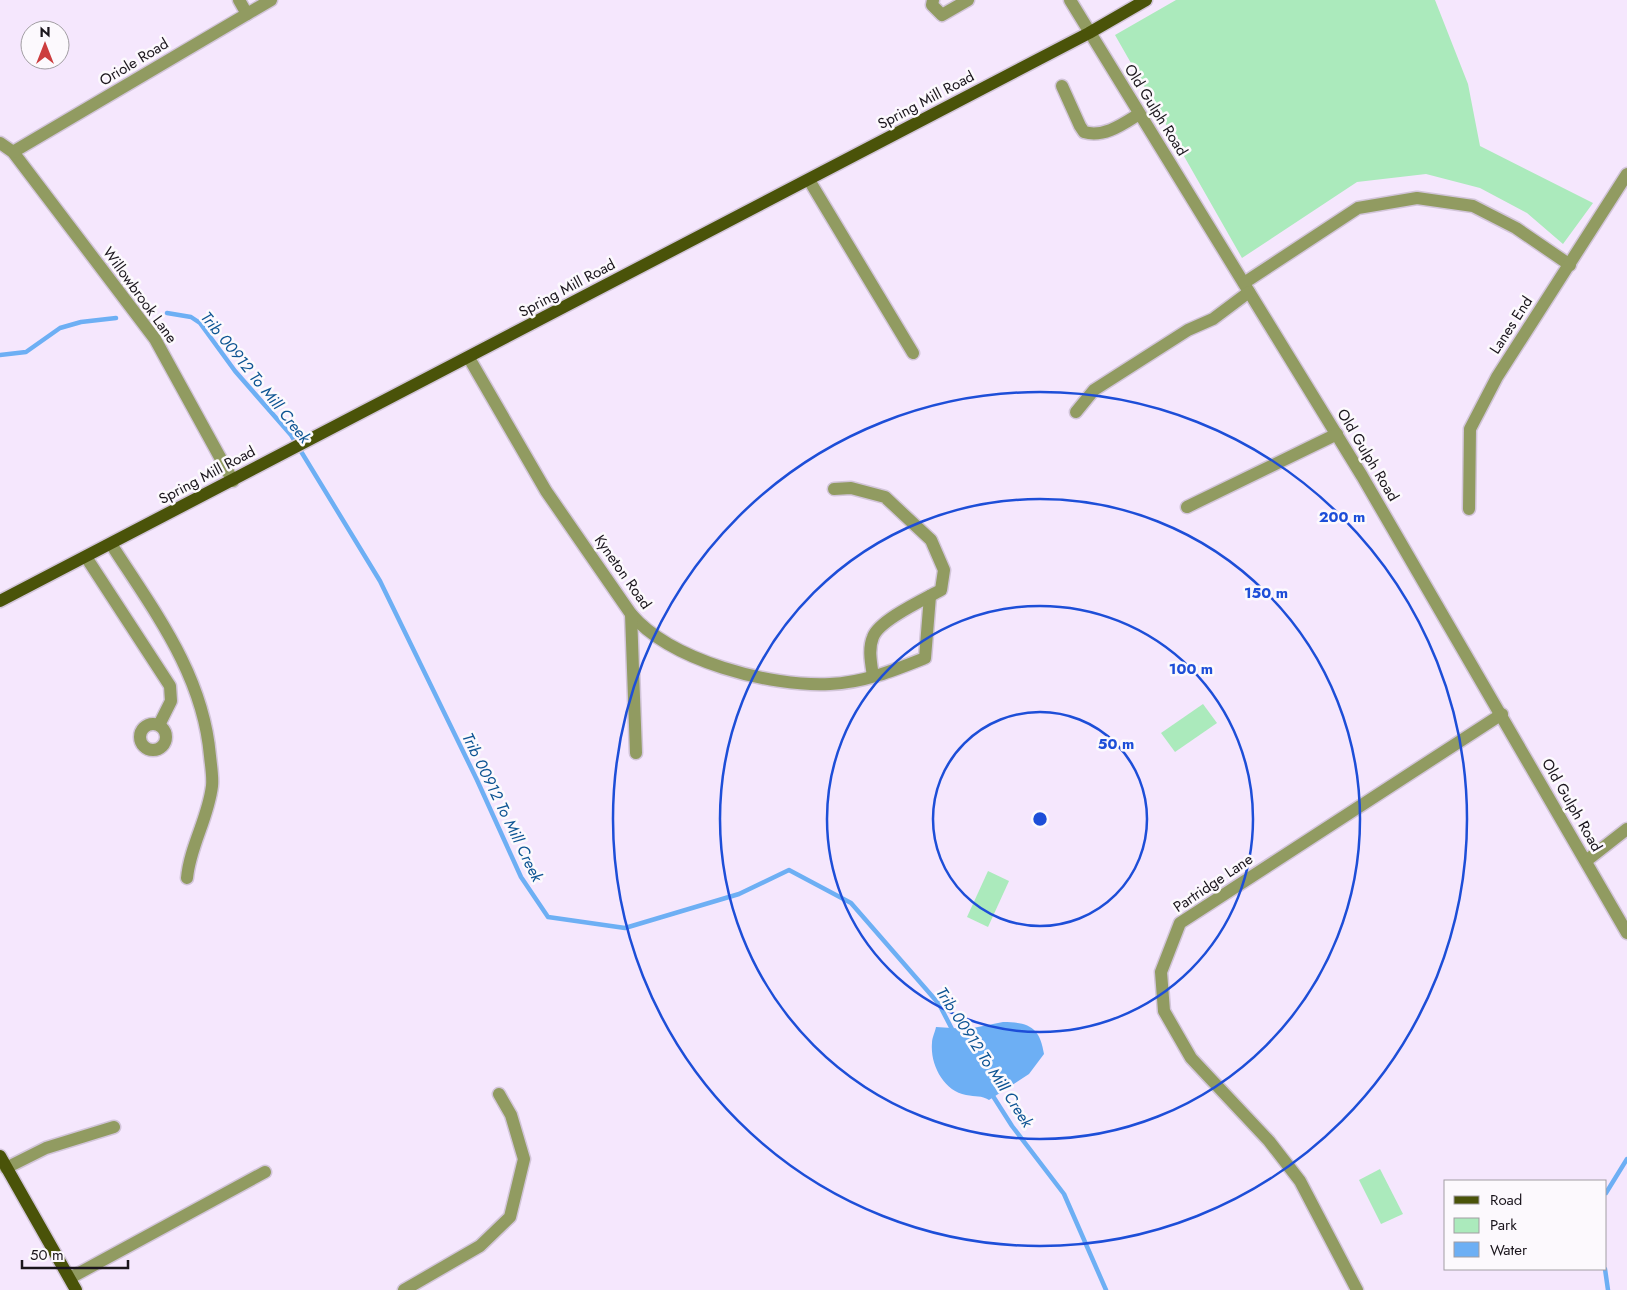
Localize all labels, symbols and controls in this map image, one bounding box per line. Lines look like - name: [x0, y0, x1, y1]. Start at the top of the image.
- north arrow: [20, 20, 70, 70]
- text: N: [39, 22, 51, 42]
- street label: Oriole Road: [95, 33, 173, 91]
- street label: Old Gulph Road: [1119, 60, 1193, 160]
- street label: Spring Mill Road: [874, 65, 978, 135]
- street label: Willowbrook Lane: [97, 242, 183, 348]
- street label: Spring Mill Road: [515, 253, 619, 323]
- street label: Lanes End: [1484, 292, 1538, 358]
- water label: Trib 00912 To Mill Creek: [195, 307, 317, 449]
- street label: Old Gulph Road: [1332, 405, 1404, 505]
- street label: Spring Mill Road: [155, 440, 259, 510]
- text: 200 m: [1319, 506, 1365, 528]
- street label: Kyneton Road: [589, 530, 657, 614]
- text: 150 m: [1244, 582, 1288, 604]
- text: 100 m: [1169, 658, 1213, 680]
- water label: Trib 00912 To Mill Creek: [456, 729, 549, 887]
- text: 50 m: [1098, 733, 1134, 755]
- street label: Old Gulph Road: [1536, 754, 1608, 856]
- centre of rings: [1031, 810, 1049, 828]
- street label: Partridge Lane: [1169, 848, 1257, 918]
- water label: Trib 00912 To Mill Creek: [930, 983, 1039, 1133]
- legend: [1444, 1180, 1607, 1270]
- text: Road: [1490, 1189, 1522, 1211]
- text: Park: [1490, 1214, 1517, 1236]
- scale bar: [22, 1238, 129, 1270]
- text: Water: [1490, 1239, 1528, 1261]
- text: 50 m: [30, 1244, 64, 1266]

